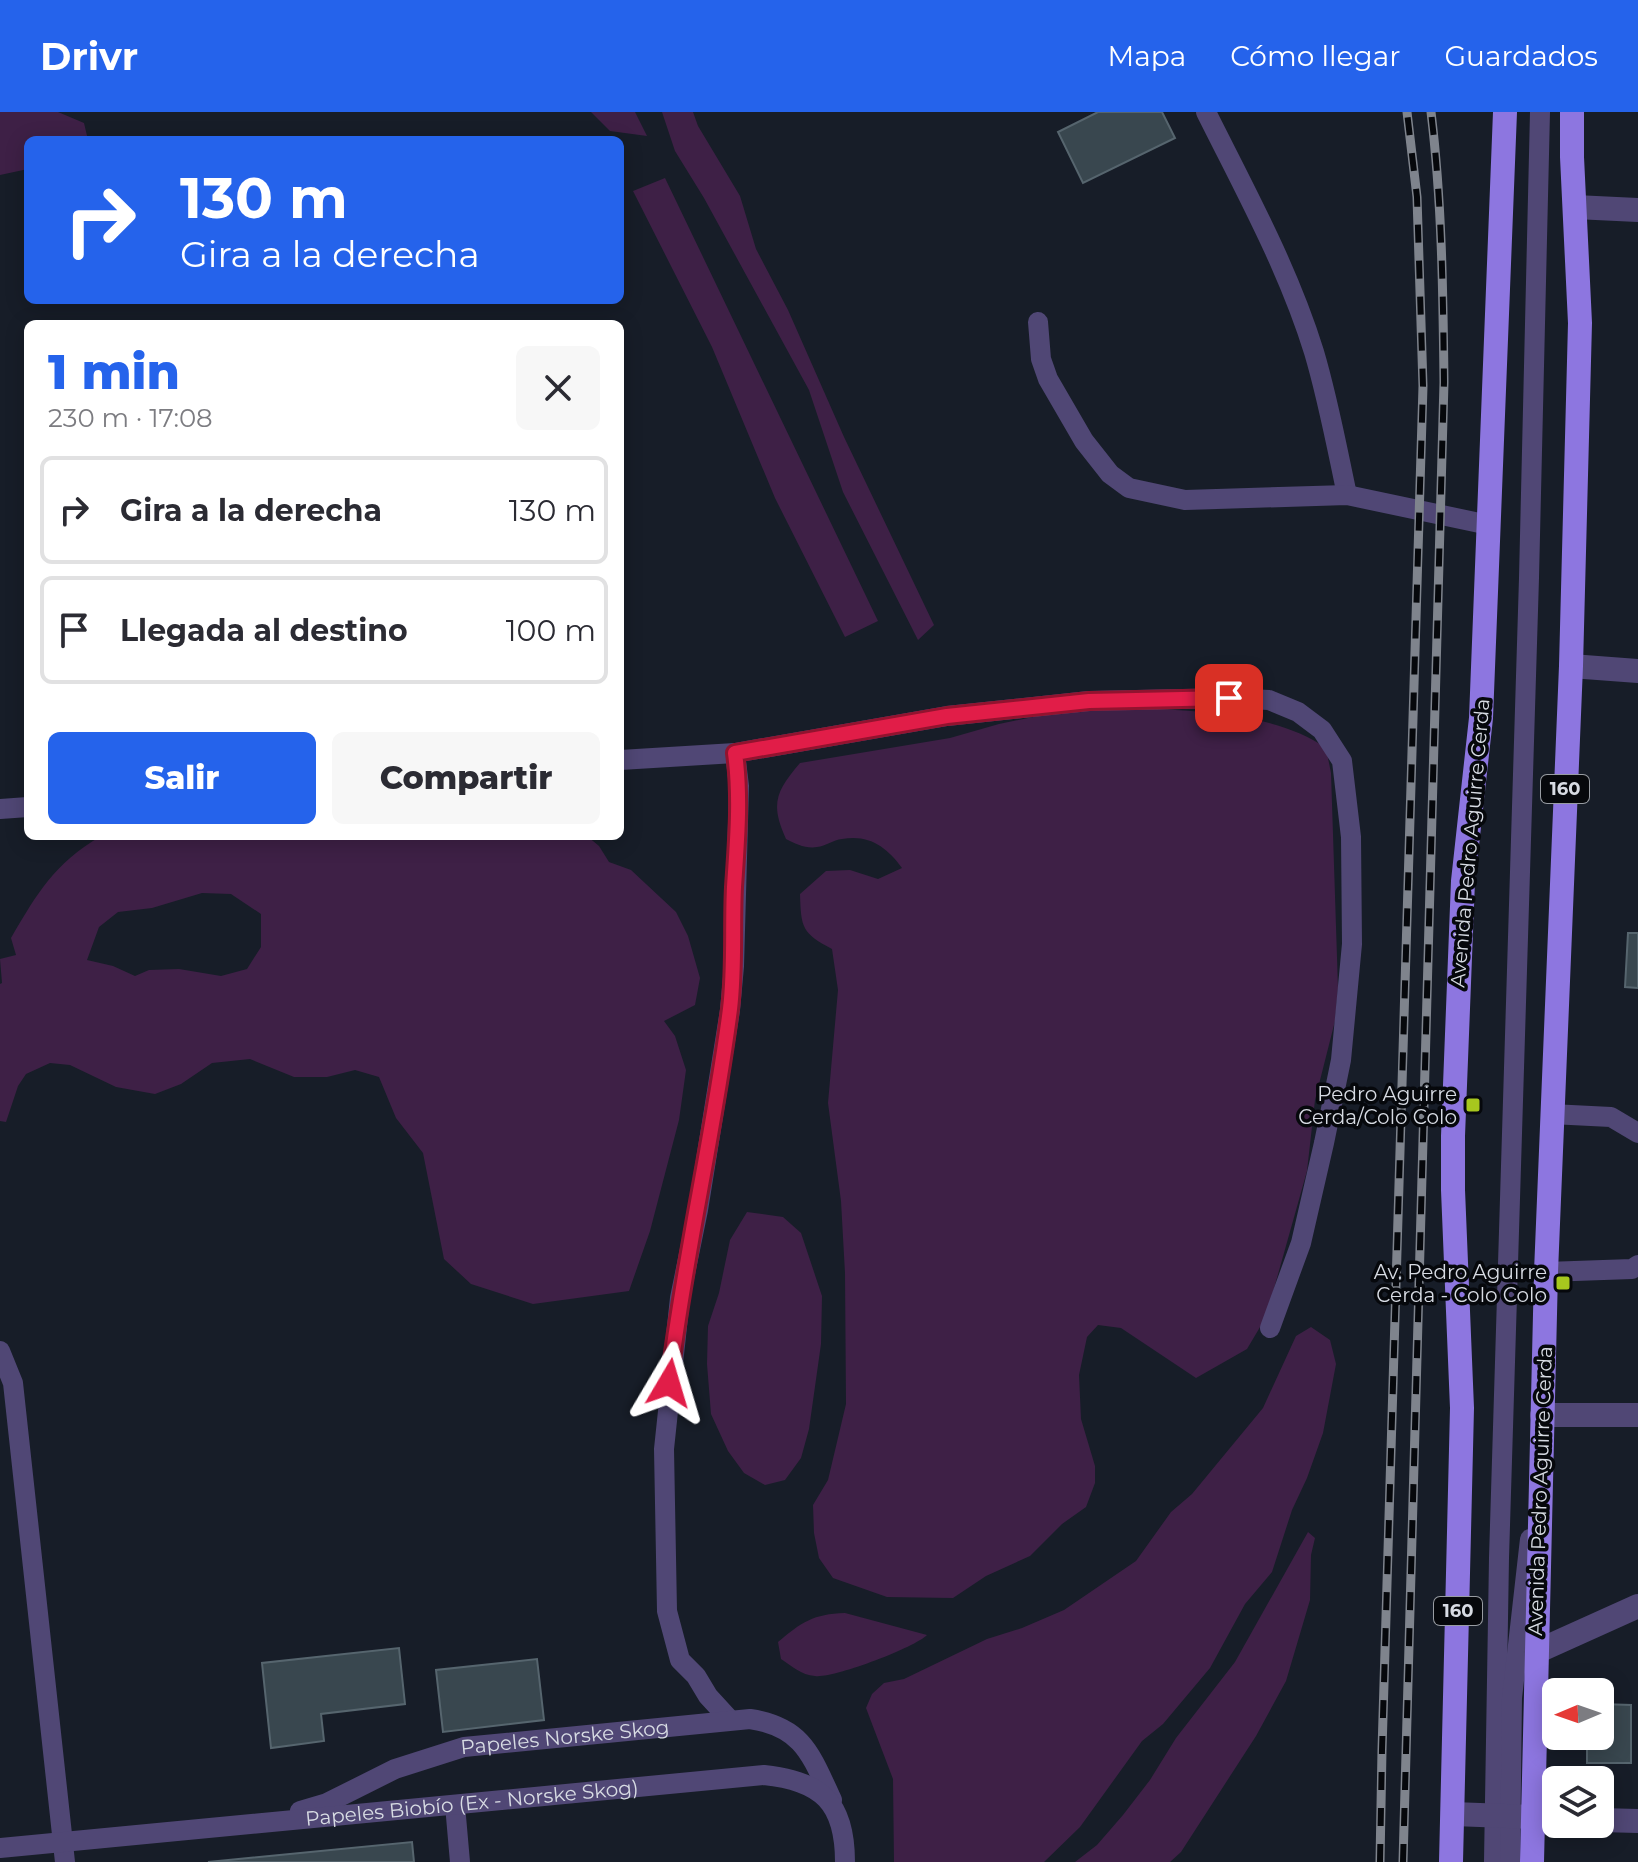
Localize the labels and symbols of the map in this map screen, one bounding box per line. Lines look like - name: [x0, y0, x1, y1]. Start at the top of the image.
- pin: [1195, 664, 1263, 732]
- street label: Avenida Pedro Aguirre Cerda: [1445, 698, 1495, 988]
- road number: 160: [1541, 775, 1589, 803]
- place label: Pedro Aguirre Cerda/Colo Colo: [1298, 1082, 1457, 1129]
- marker: Pedro Aguirre Cerda/Colo Colo: [1464, 1096, 1482, 1114]
- place label: Av. Pedro Aguirre Cerda - Colo Colo: [1374, 1260, 1547, 1307]
- marker: Av. Pedro Aguirre Cerda - Colo Colo: [1554, 1274, 1572, 1292]
- position arrow: [627, 1341, 711, 1425]
- street label: Avenida Pedro Aguirre Cerda: [1523, 1346, 1557, 1636]
- road number: 160: [1434, 1597, 1482, 1625]
- north arrow: [1542, 1678, 1614, 1750]
- street label: Papeles Norske Skog: [459, 1715, 670, 1759]
- street label: Papeles Biobío (Ex - Norske Skog): [304, 1775, 639, 1831]

